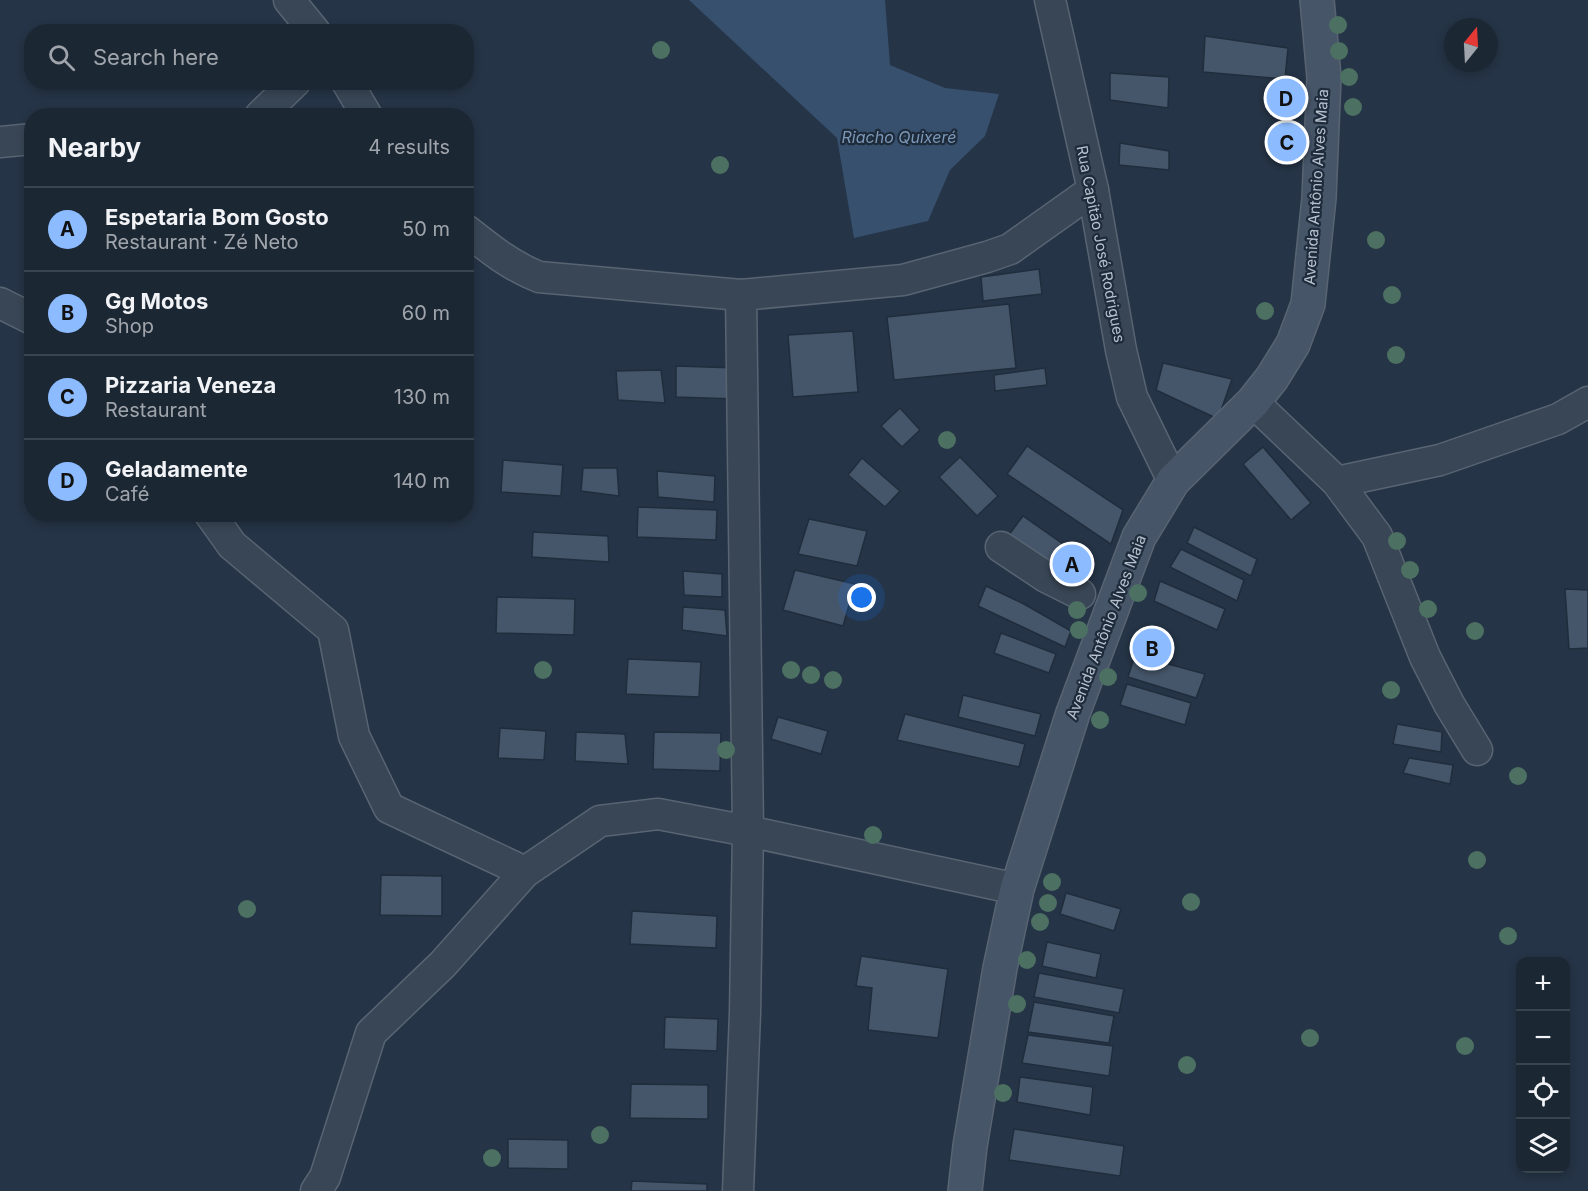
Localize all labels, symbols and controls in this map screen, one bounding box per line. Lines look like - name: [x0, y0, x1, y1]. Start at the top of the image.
- north arrow: [1444, 18, 1498, 72]
- search box: [24, 24, 474, 90]
- icon: search: [45, 41, 78, 74]
- text: Search here: [93, 44, 219, 70]
- pin: D: [1266, 76, 1306, 120]
- street label: Avenida Antônio Alves Maia: [1300, 88, 1332, 286]
- pin: C: [1268, 120, 1306, 164]
- water label: Riacho Quixeré: [842, 127, 956, 147]
- text: Nearby: [48, 132, 141, 163]
- text: 4 results: [368, 135, 450, 159]
- street label: Rua Capitão José Rodrigues: [1073, 144, 1129, 344]
- text: Espetaria Bom Gosto: [105, 204, 329, 230]
- text: A: [60, 217, 75, 241]
- text: 50 m: [402, 217, 450, 241]
- text: Restaurant · Zé Neto: [105, 230, 299, 254]
- text: Gg Motos: [105, 288, 208, 314]
- text: B: [61, 301, 74, 325]
- text: 60 m: [402, 301, 450, 325]
- text: Shop: [105, 314, 154, 338]
- text: Pizzaria Veneza: [105, 372, 276, 398]
- text: C: [60, 385, 75, 409]
- text: 130 m: [394, 385, 450, 409]
- text: Restaurant: [105, 398, 207, 422]
- text: Geladamente: [105, 456, 248, 482]
- text: D: [60, 469, 75, 493]
- text: 140 m: [393, 469, 450, 493]
- text: Café: [105, 482, 149, 506]
- street label: Avenida Antônio Alves Maia: [1062, 532, 1150, 722]
- pin: A: [1052, 542, 1092, 586]
- your location: [847, 583, 876, 612]
- pin: B: [1132, 626, 1172, 670]
- map controls: [1516, 957, 1570, 1173]
- button: +: [1516, 957, 1570, 1011]
- button: −: [1516, 1011, 1570, 1065]
- button: locate: [1516, 1065, 1570, 1119]
- button: layers: [1516, 1119, 1570, 1173]

